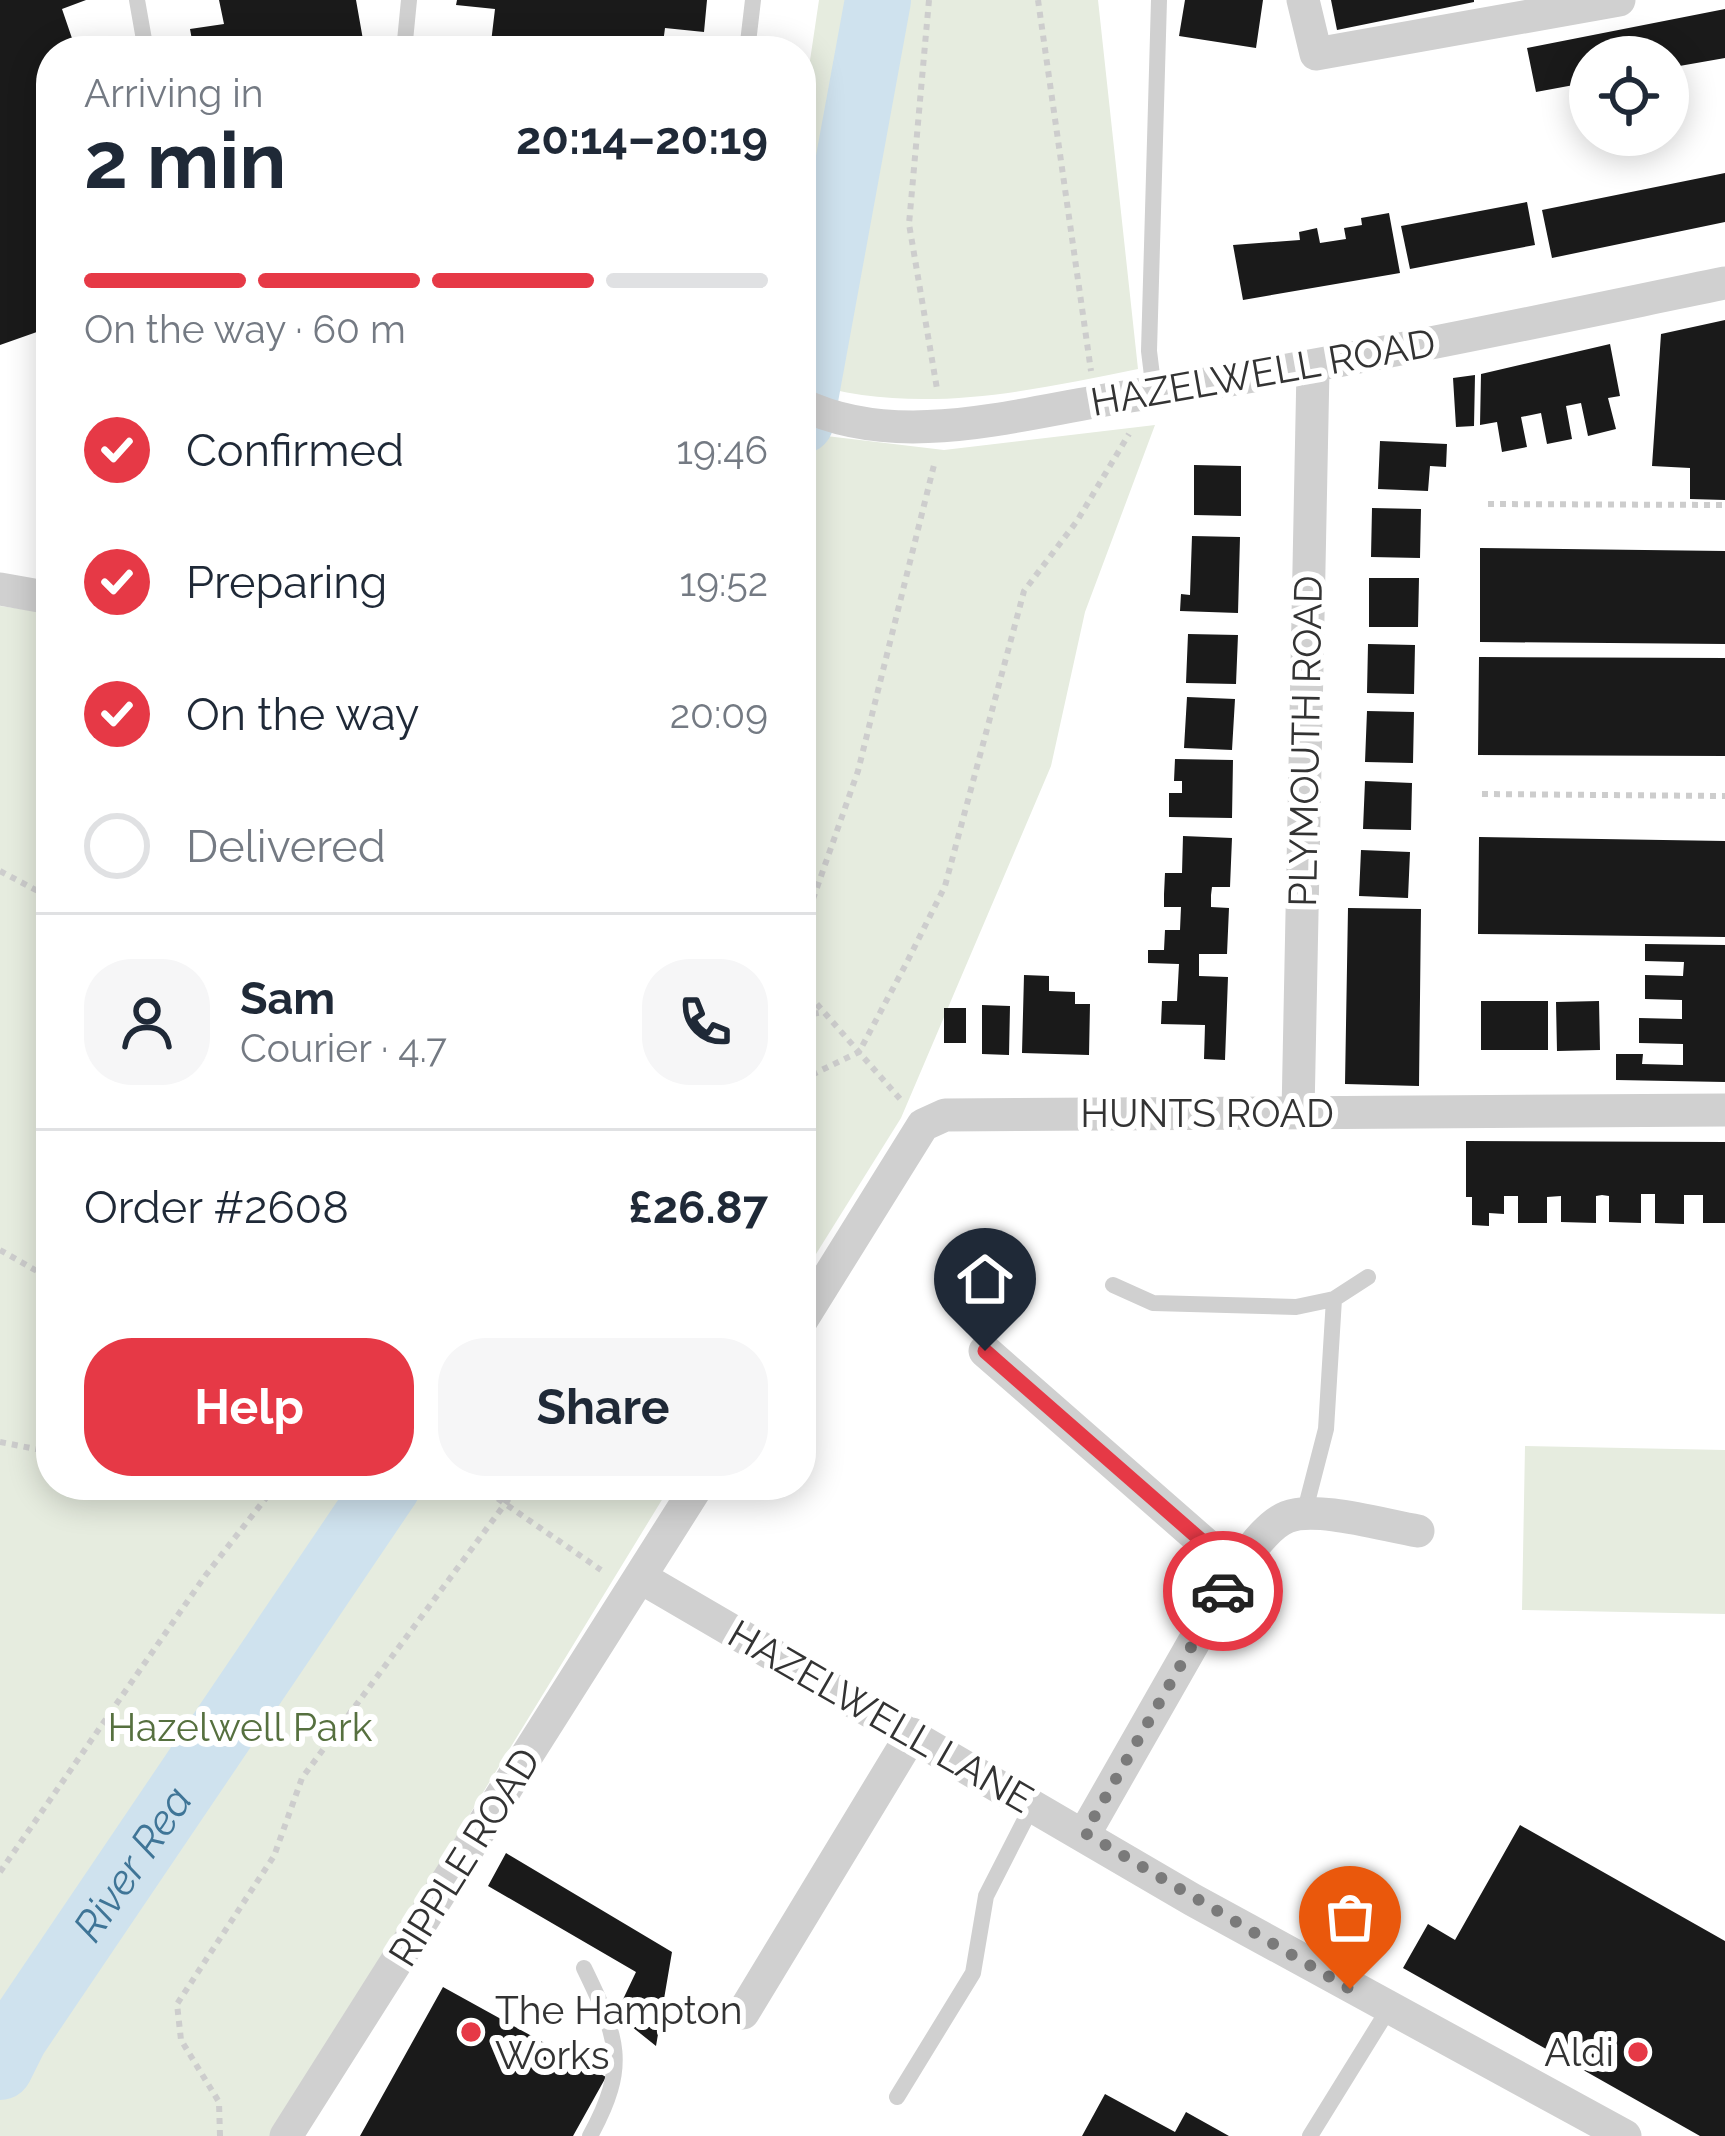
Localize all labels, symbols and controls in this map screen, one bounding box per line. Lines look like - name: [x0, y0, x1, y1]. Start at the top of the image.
- map controls: [1569, 36, 1689, 156]
- button: locate: [1569, 36, 1689, 156]
- text: Arriving in: [84, 70, 264, 116]
- text: 20:14–20:19: [516, 112, 768, 165]
- text: 2 min: [84, 115, 286, 206]
- text: On the way · 60 m: [84, 306, 406, 352]
- street label: HAZELWELL ROAD: [1087, 319, 1439, 425]
- icon: check: [84, 417, 150, 483]
- text: Confirmed: [186, 424, 404, 477]
- text: 19:46: [676, 427, 768, 473]
- icon: check: [84, 549, 150, 615]
- text: Preparing: [186, 556, 387, 609]
- text: 19:52: [680, 559, 768, 605]
- street label: PLYMOUTH ROAD: [1279, 575, 1331, 907]
- icon: check: [84, 681, 150, 747]
- text: On the way: [186, 688, 420, 741]
- text: 20:09: [670, 691, 768, 737]
- text: Delivered: [186, 820, 386, 873]
- button: person: [84, 959, 210, 1085]
- button: phone: [642, 959, 768, 1085]
- text: Sam: [240, 972, 335, 1025]
- text: Courier · 4.7: [240, 1025, 447, 1071]
- street label: HUNTS ROAD: [1080, 1090, 1334, 1136]
- text: Order #2608: [84, 1181, 349, 1234]
- text: £26.87: [628, 1181, 768, 1234]
- pin: [934, 1228, 1036, 1351]
- icon: home: [952, 1246, 1018, 1312]
- button: Help: [84, 1338, 414, 1476]
- button: Share: [438, 1338, 768, 1476]
- courier: [1163, 1531, 1283, 1651]
- icon: car: [1190, 1558, 1256, 1624]
- street label: HAZELWELL LANE: [721, 1610, 1041, 1822]
- park label: Hazelwell Park: [108, 1704, 373, 1750]
- street label: RIPPLE ROAD: [379, 1740, 549, 1974]
- water label: River Rea: [63, 1777, 202, 1950]
- pin: [1299, 1866, 1401, 1989]
- icon: bag: [1317, 1884, 1383, 1950]
- place label: The Hampton Works: [495, 1987, 742, 2078]
- marker: The Hampton Works: [458, 2019, 484, 2045]
- place label: Aldi: [1544, 2029, 1614, 2075]
- marker: Aldi: [1625, 2039, 1651, 2065]

